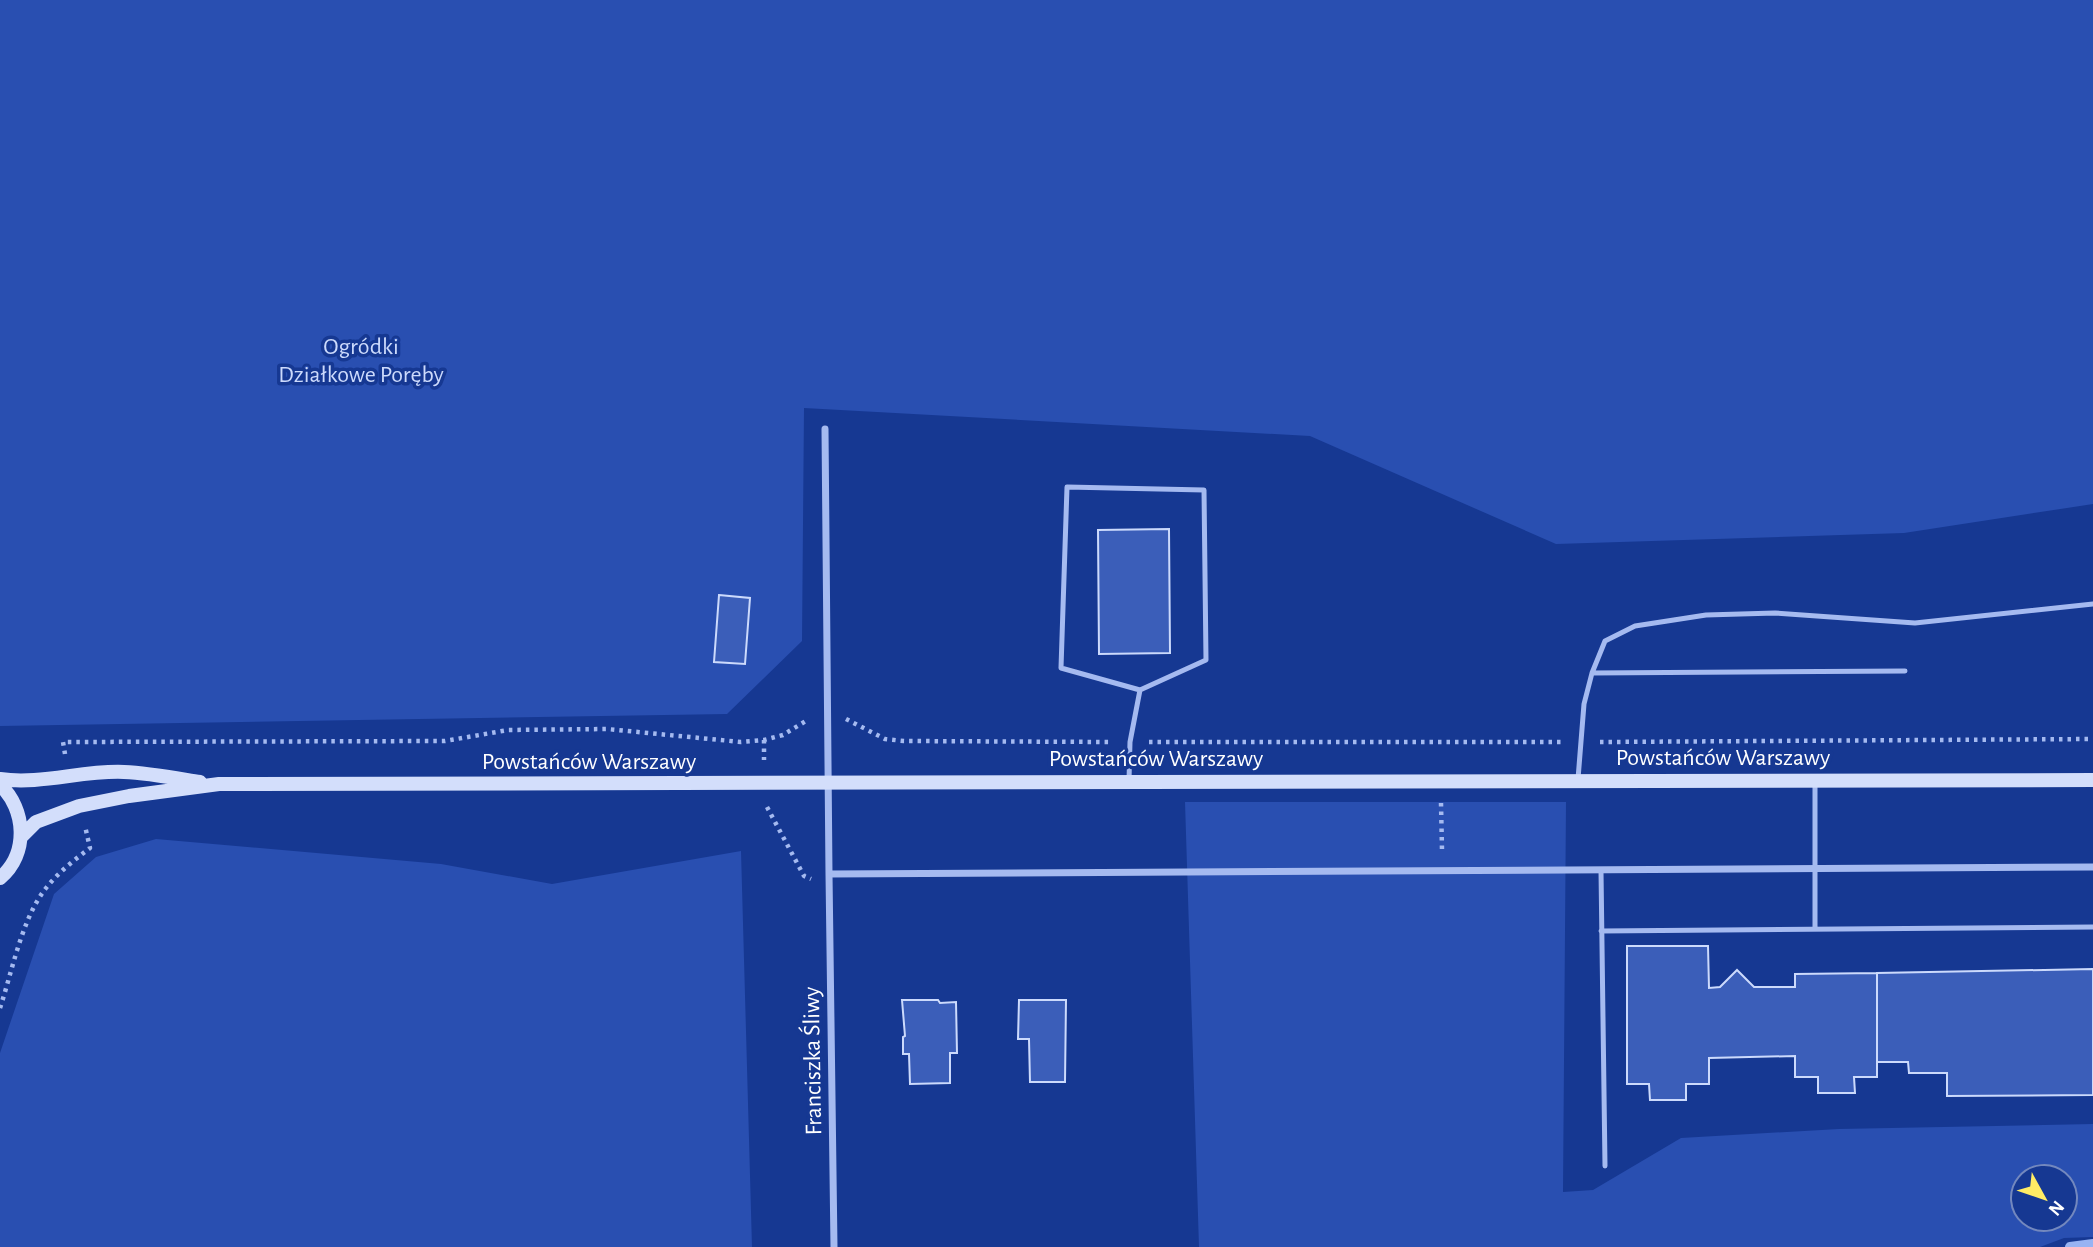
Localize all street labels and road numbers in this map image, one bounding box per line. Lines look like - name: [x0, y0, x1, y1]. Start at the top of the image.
- street label: Powstańców Warszawy: [1616, 746, 1830, 770]
- street label: Powstańców Warszawy: [1049, 747, 1263, 771]
- street label: Powstańców Warszawy: [482, 750, 696, 774]
- street label: Franciszka Śliwy: [798, 986, 826, 1136]

